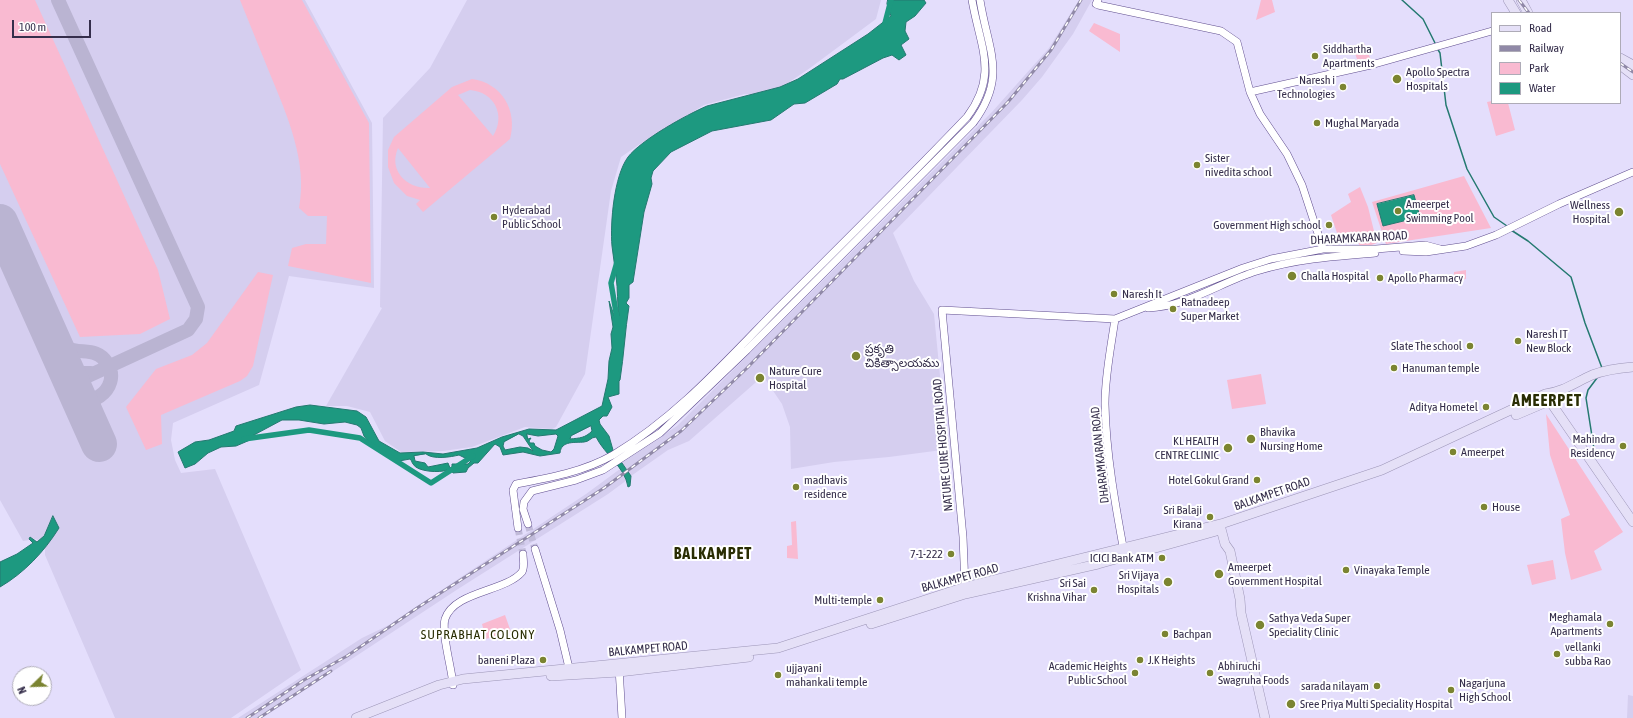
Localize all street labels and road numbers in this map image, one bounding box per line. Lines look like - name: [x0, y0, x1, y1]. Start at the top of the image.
- street label: DHARAMKARAN ROAD: [1310, 228, 1408, 248]
- street label: NATURE CURE HOSPITAL ROAD: [930, 378, 956, 512]
- street label: DHARAMKARAN ROAD: [1088, 406, 1112, 504]
- street label: BALKAMPET ROAD: [1232, 474, 1312, 514]
- street label: BALKAMPET ROAD: [920, 561, 1000, 595]
- street label: BALKAMPET ROAD: [608, 638, 688, 660]

